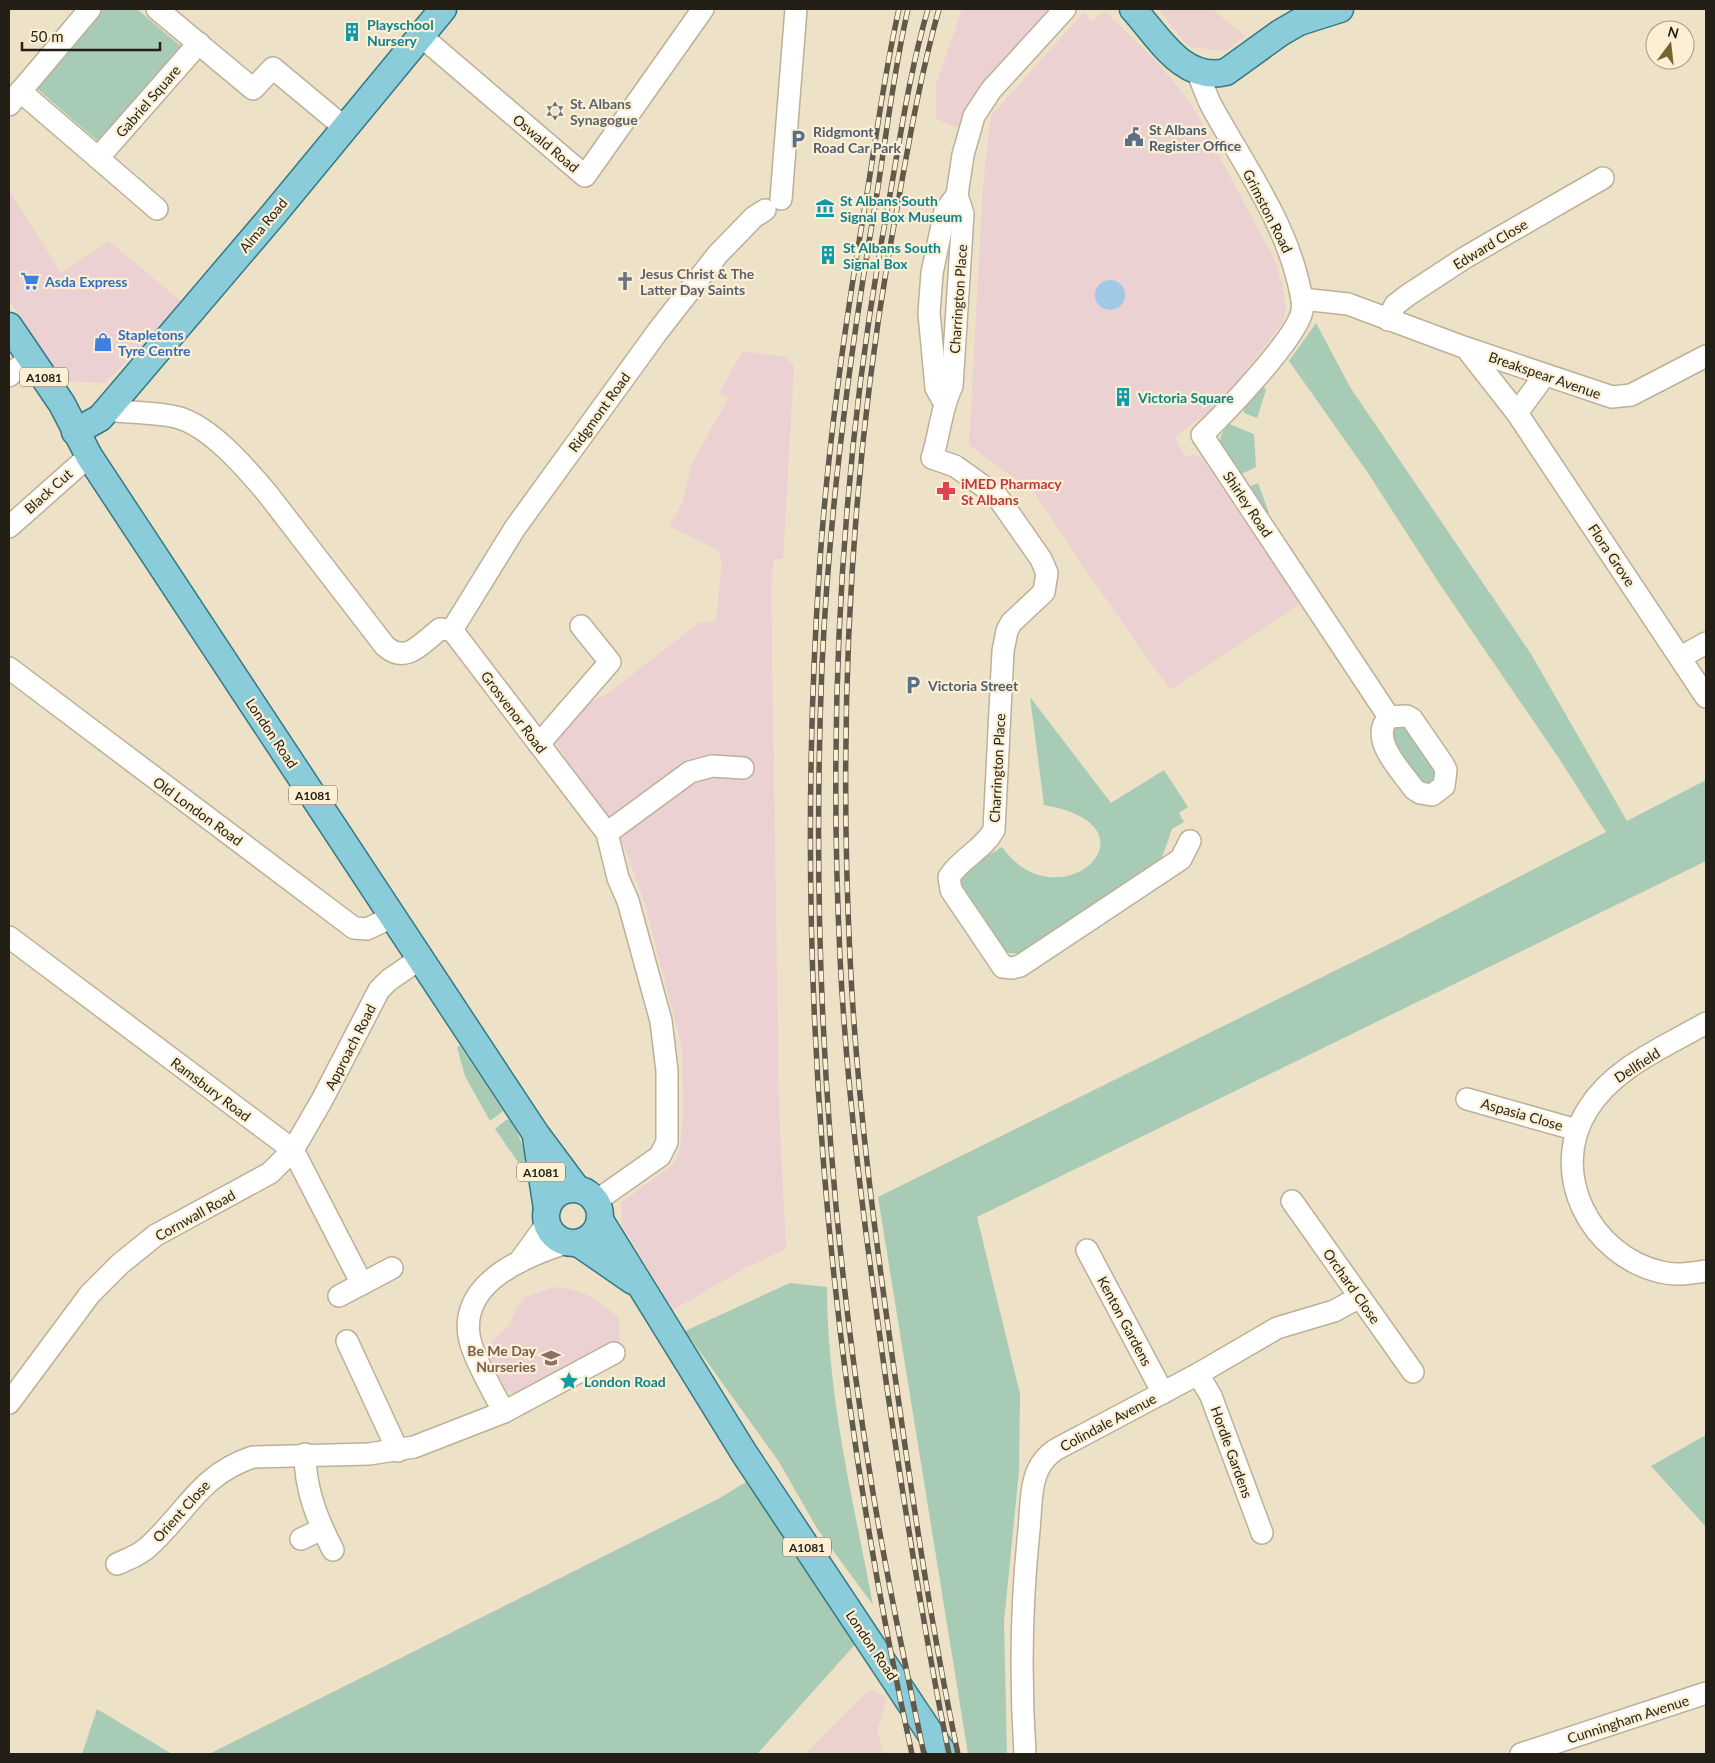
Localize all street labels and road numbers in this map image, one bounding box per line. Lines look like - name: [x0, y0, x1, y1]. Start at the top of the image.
- street label: Gabriel Square: [112, 61, 184, 141]
- street label: Oswald Road: [510, 111, 582, 175]
- street label: Grimston Road: [1240, 166, 1296, 256]
- street label: Alma Road: [235, 194, 291, 256]
- street label: Edward Close: [1450, 215, 1530, 273]
- street label: Charrington Place: [946, 244, 970, 354]
- street label: Breakspear Avenue: [1487, 348, 1603, 402]
- road number: A1081: [20, 368, 68, 387]
- street label: Ridgmont Road: [565, 369, 633, 455]
- street label: Black Cut: [21, 465, 75, 517]
- street label: Shirley Road: [1220, 468, 1276, 540]
- street label: Flora Grove: [1585, 521, 1639, 589]
- street label: Grosvenor Road: [478, 668, 550, 756]
- street label: London Road: [242, 695, 302, 771]
- street label: Charrington Place: [986, 713, 1008, 823]
- street label: Old London Road: [150, 773, 246, 849]
- road number: A1081: [289, 786, 337, 804]
- street label: Approach Road: [321, 1001, 379, 1093]
- street label: Dellfield: [1611, 1044, 1663, 1086]
- street label: Ramsbury Road: [168, 1053, 254, 1125]
- street label: Aspasia Close: [1479, 1094, 1565, 1134]
- road number: A1081: [517, 1162, 565, 1182]
- street label: Cornwall Road: [152, 1186, 238, 1244]
- street label: Orchard Close: [1320, 1245, 1384, 1327]
- street label: Kenton Gardens: [1094, 1273, 1156, 1369]
- street label: Colindale Avenue: [1057, 1389, 1159, 1455]
- street label: Hordle Gardens: [1208, 1404, 1256, 1500]
- street label: Orient Close: [149, 1477, 213, 1545]
- road number: A1081: [783, 1538, 831, 1556]
- street label: London Road: [842, 1607, 902, 1683]
- street label: Cunningham Avenue: [1565, 1691, 1691, 1747]

